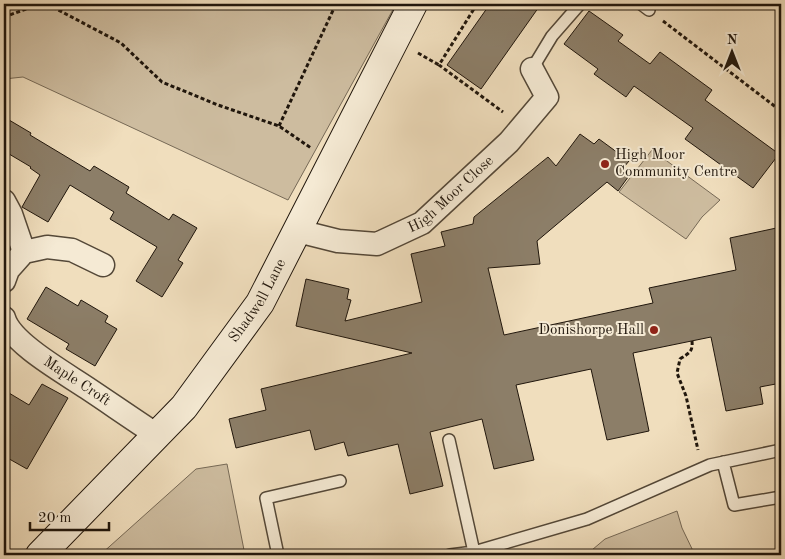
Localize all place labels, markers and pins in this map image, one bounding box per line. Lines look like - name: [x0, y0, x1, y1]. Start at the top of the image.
- place label: High Moor Community Centre: [615, 148, 737, 180]
- marker: High Moor Community Centre: [599, 158, 611, 170]
- place label: Donishorpe Hall: [538, 323, 644, 338]
- marker: Donishorpe Hall: [648, 324, 660, 336]

